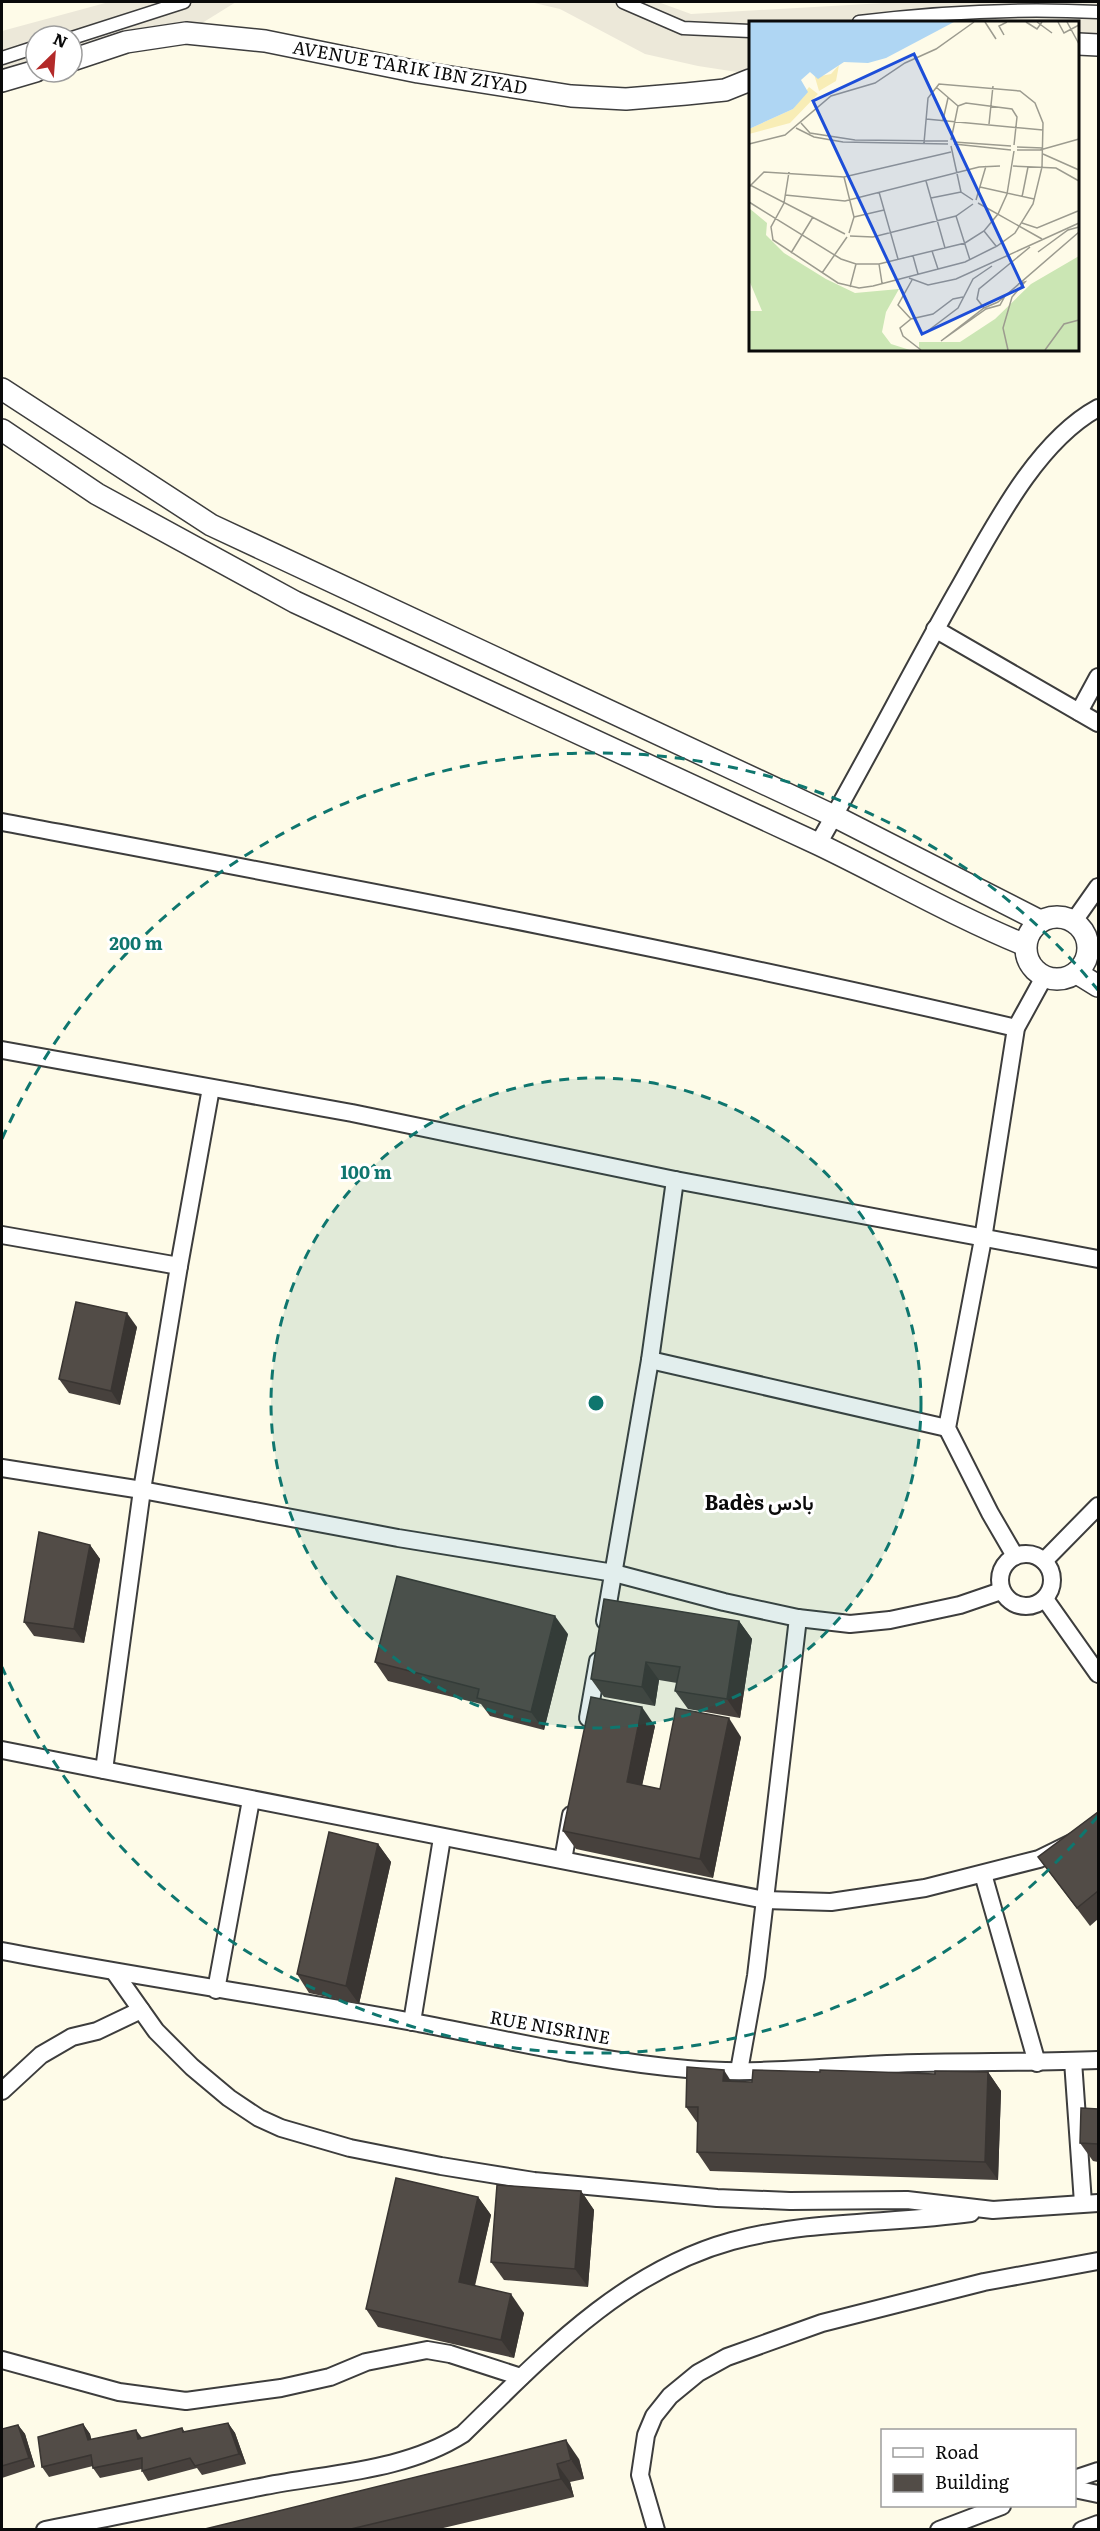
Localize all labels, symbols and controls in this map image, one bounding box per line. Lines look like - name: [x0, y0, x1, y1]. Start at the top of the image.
- inset map: [749, 21, 1079, 351]
- north arrow: [24, 24, 84, 84]
- text: N: [50, 26, 72, 53]
- street label: AVENUE TARIK IBN ZIYAD: [291, 33, 530, 100]
- text: 200 m: [109, 929, 163, 956]
- text: 100 m: [340, 1158, 392, 1185]
- centre of rings: [586, 1393, 606, 1413]
- district label: Badès بادس: [704, 1486, 814, 1516]
- street label: RUE NISRINE: [488, 2003, 613, 2050]
- legend: [881, 2429, 1076, 2507]
- text: Road: [935, 2438, 979, 2465]
- text: Building: [935, 2468, 1010, 2495]

